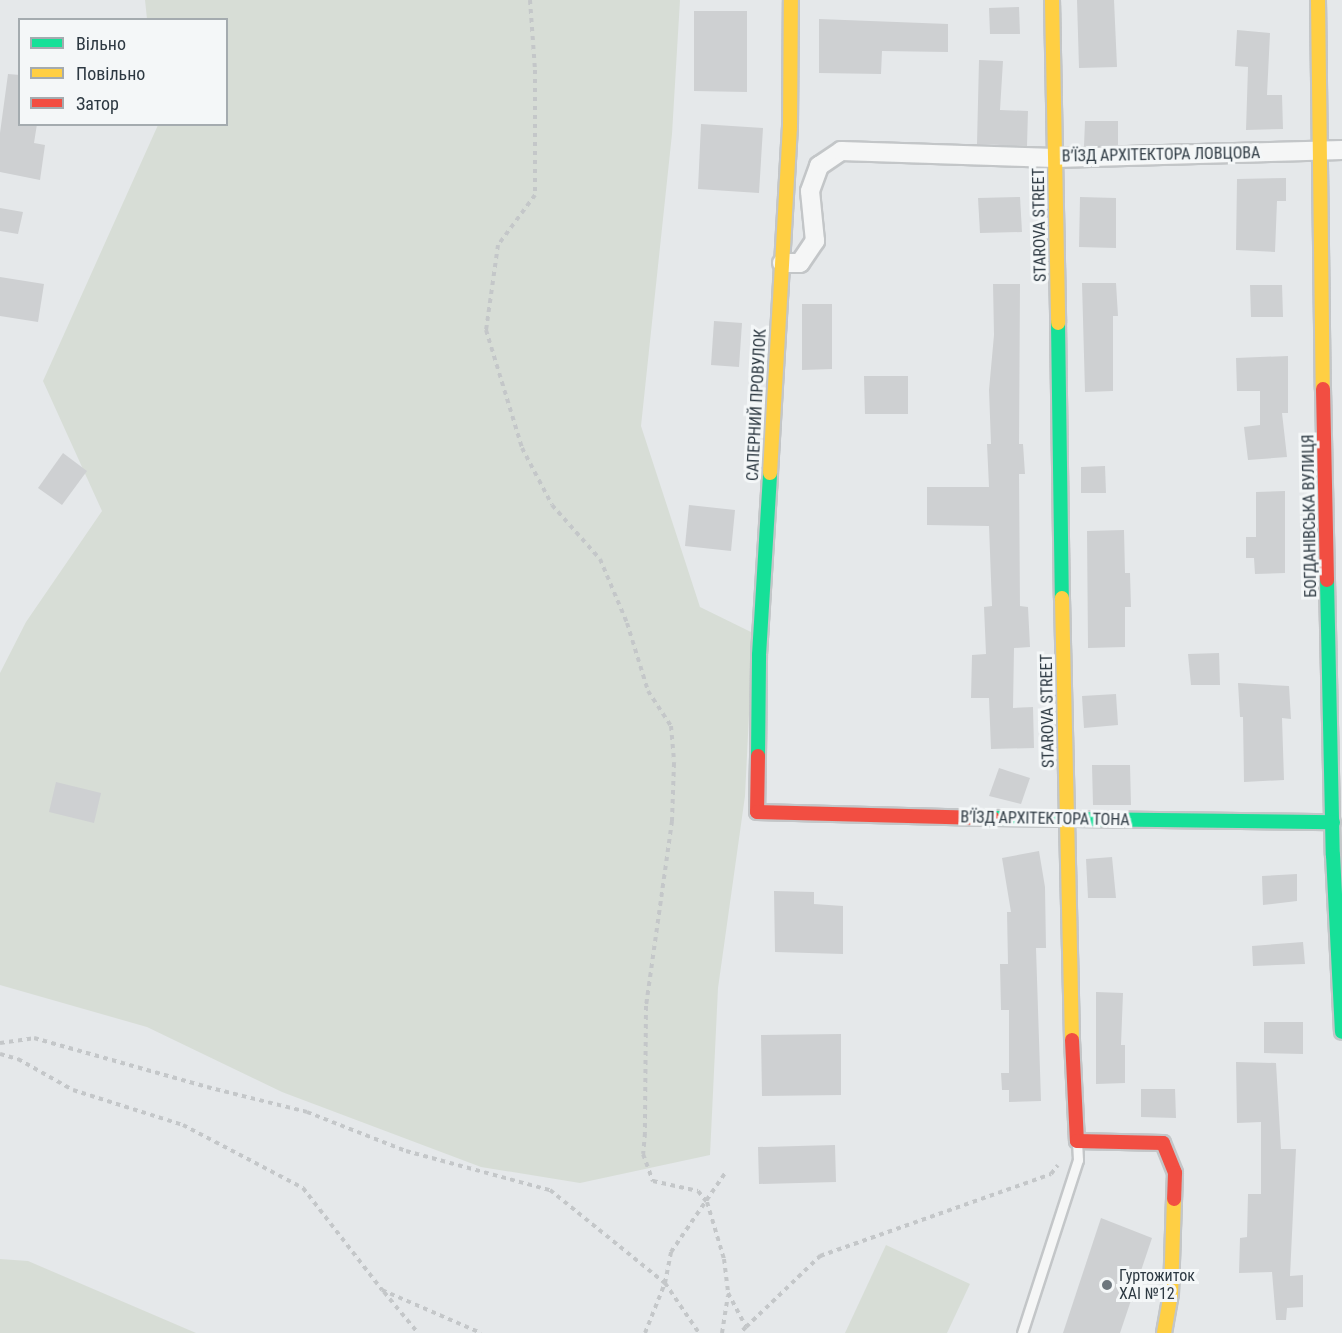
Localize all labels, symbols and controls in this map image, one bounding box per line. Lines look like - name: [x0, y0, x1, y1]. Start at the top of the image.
- legend: [18, 18, 228, 126]
- text: Вільно: [76, 33, 126, 54]
- text: Повільно: [76, 63, 145, 84]
- text: Затор: [76, 93, 119, 114]
- street label: В’ЇЗД АРХІТЕКТОРА ЛОВЦОВА: [1062, 144, 1260, 166]
- street label: STAROVA STREET: [1029, 168, 1051, 282]
- street label: САПЕРНИЙ ПРОВУЛОК: [743, 328, 771, 482]
- street label: БОГДАНІВСЬКА ВУЛИЦЯ: [1299, 434, 1321, 598]
- street label: STAROVA STREET: [1037, 654, 1059, 768]
- street label: В’ЇЗД АРХІТЕКТОРА ТОНА: [960, 808, 1130, 830]
- place label: Гуртожиток ХАІ №12: [1119, 1266, 1195, 1304]
- marker: Гуртожиток ХАІ №12: [1100, 1278, 1114, 1292]

